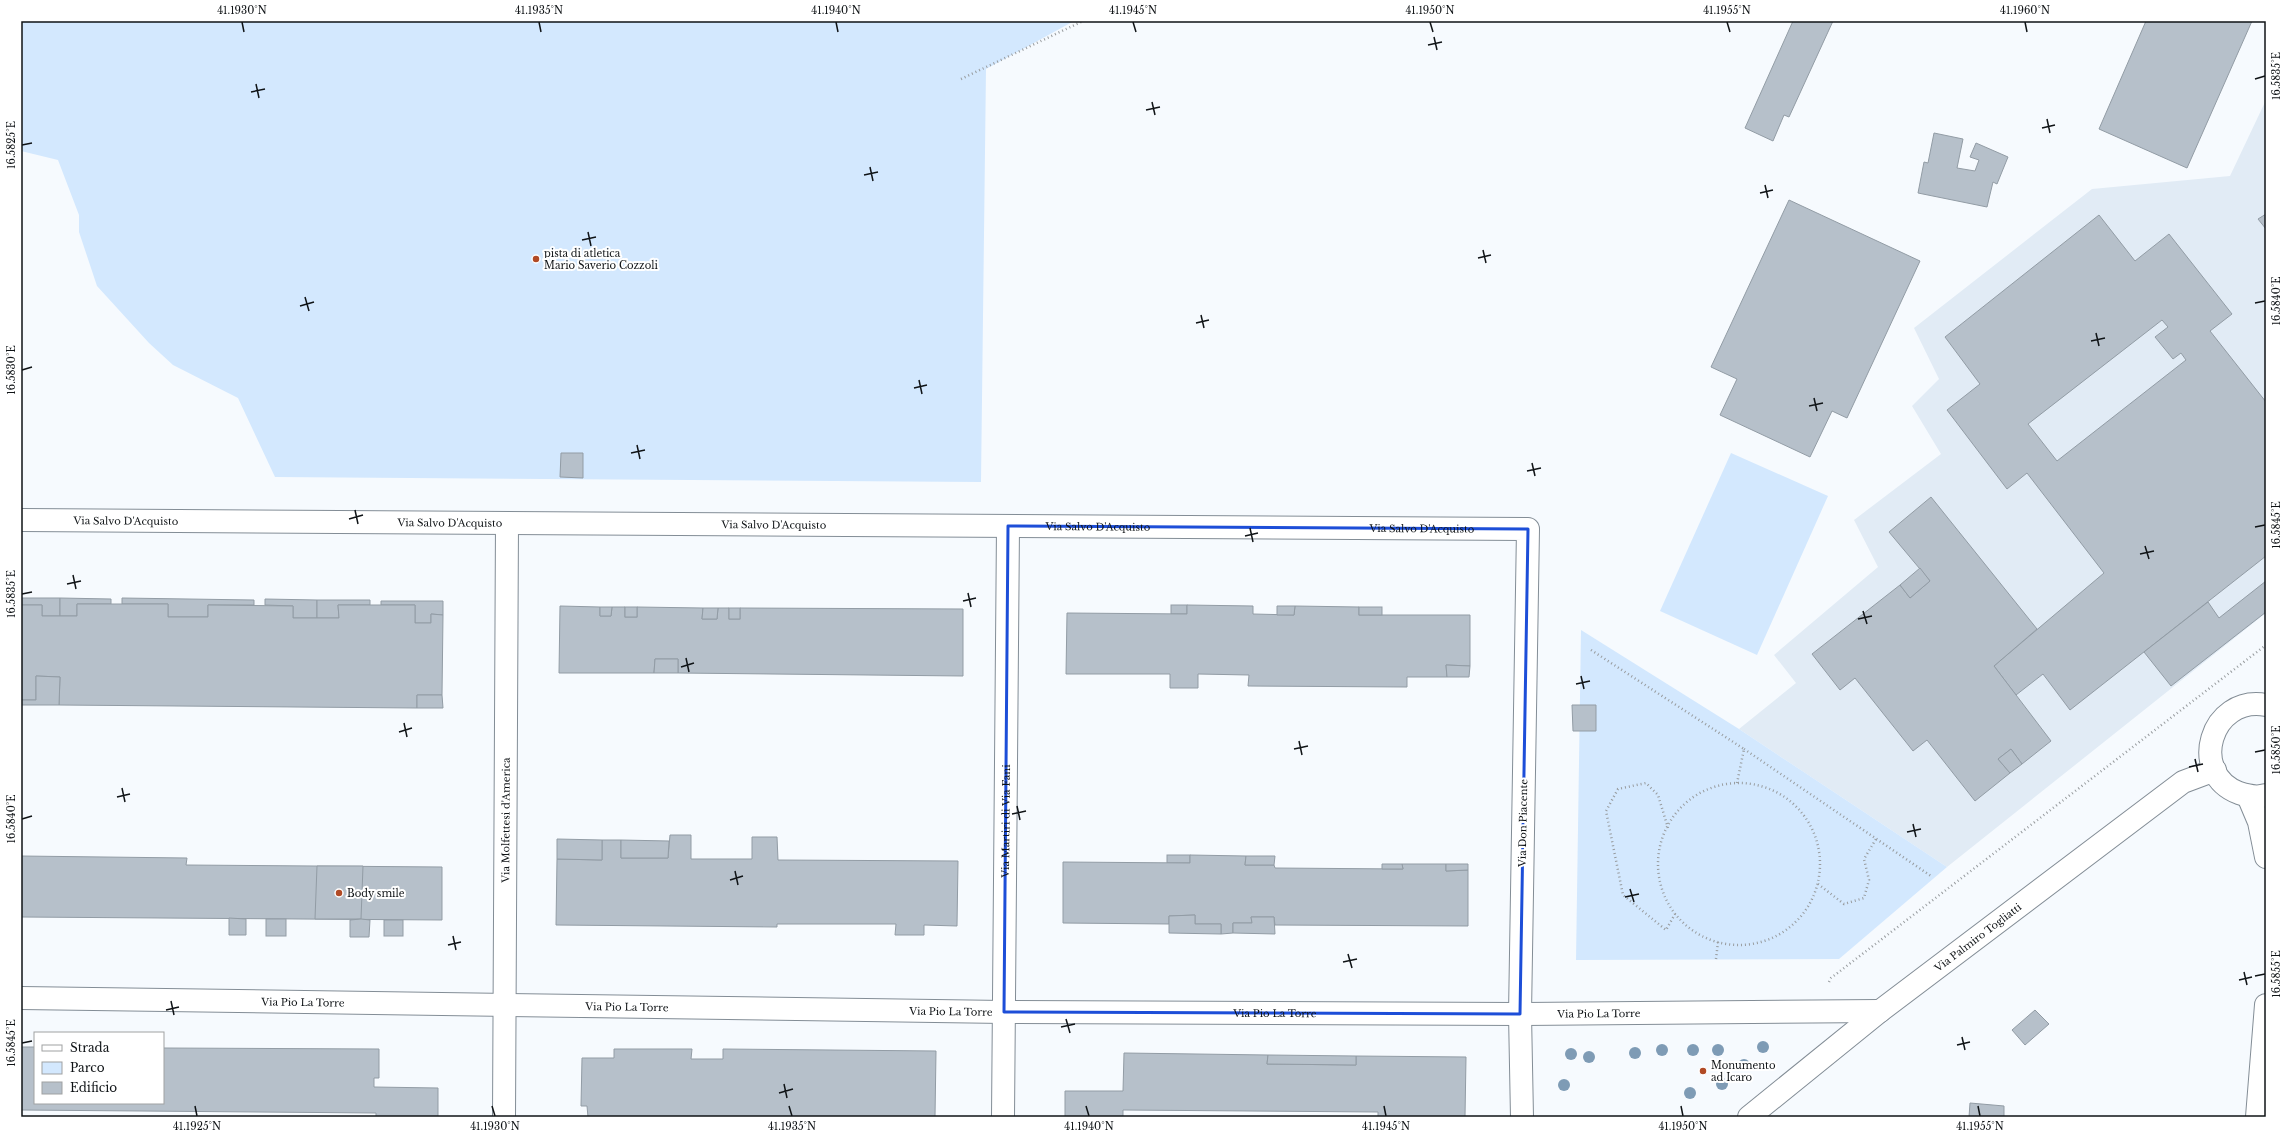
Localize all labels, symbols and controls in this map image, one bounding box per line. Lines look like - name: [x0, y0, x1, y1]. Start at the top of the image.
- text: 41.1930°N: [217, 4, 267, 17]
- text: 41.1935°N: [515, 4, 563, 17]
- text: 41.1940°N: [811, 4, 861, 17]
- text: 41.1945°N: [1109, 4, 1157, 17]
- text: 41.1950°N: [1405, 4, 1455, 17]
- text: 41.1955°N: [1703, 4, 1751, 17]
- text: 41.1960°N: [2000, 4, 2050, 17]
- text: 16.5835°E: [2270, 52, 2283, 100]
- text: 16.5825°E: [5, 121, 18, 169]
- place label: pista di atletica Mario Saverio Cozzoli: [544, 247, 658, 272]
- marker: pista di atletica Mario Saverio Cozzoli: [531, 254, 541, 264]
- text: 16.5840°E: [2270, 277, 2283, 326]
- text: 16.5830°E: [5, 345, 18, 395]
- text: 16.5845°E: [2270, 501, 2283, 549]
- street label: Via Salvo D'Acquisto: [73, 514, 179, 527]
- street label: Via Salvo D'Acquisto: [397, 516, 503, 529]
- street label: Via Salvo D'Acquisto: [721, 518, 827, 531]
- street label: Via Salvo D'Acquisto: [1045, 520, 1151, 533]
- street label: Via Salvo D'Acquisto: [1369, 522, 1475, 535]
- text: 16.5835°E: [5, 570, 18, 618]
- text: 16.5850°E: [2270, 726, 2283, 774]
- street label: Via Molfettesi d'America: [499, 757, 512, 884]
- street label: Via Martiri di Via Fani: [999, 764, 1012, 879]
- street label: Via Don Piacente: [1516, 779, 1530, 868]
- text: 16.5840°E: [5, 795, 18, 844]
- place label: Body smile: [347, 887, 405, 900]
- marker: Body smile: [334, 888, 344, 898]
- street label: Via Palmiro Togliatti: [1931, 900, 2024, 975]
- text: 16.5855°E: [2270, 950, 2283, 998]
- street label: Via Pio La Torre: [260, 995, 345, 1009]
- street label: Via Pio La Torre: [584, 1000, 669, 1014]
- street label: Via Pio La Torre: [908, 1004, 993, 1018]
- street label: Via Pio La Torre: [1232, 1006, 1317, 1020]
- street label: Via Pio La Torre: [1556, 1006, 1641, 1020]
- text: 16.5845°E: [5, 1019, 18, 1067]
- legend: [34, 1032, 164, 1104]
- text: Strada: [70, 1040, 110, 1055]
- place label: Monumento ad Icaro: [1711, 1059, 1776, 1084]
- text: Parco: [70, 1060, 105, 1075]
- marker: Monumento ad Icaro: [1698, 1066, 1708, 1076]
- text: Edificio: [70, 1080, 117, 1095]
- text: 41.1925°N: [173, 1120, 221, 1133]
- text: 41.1930°N: [470, 1120, 520, 1133]
- text: 41.1935°N: [768, 1120, 816, 1133]
- text: 41.1940°N: [1064, 1120, 1114, 1133]
- text: 41.1945°N: [1362, 1120, 1410, 1133]
- text: 41.1950°N: [1658, 1120, 1708, 1133]
- text: 41.1955°N: [1956, 1120, 2004, 1133]

